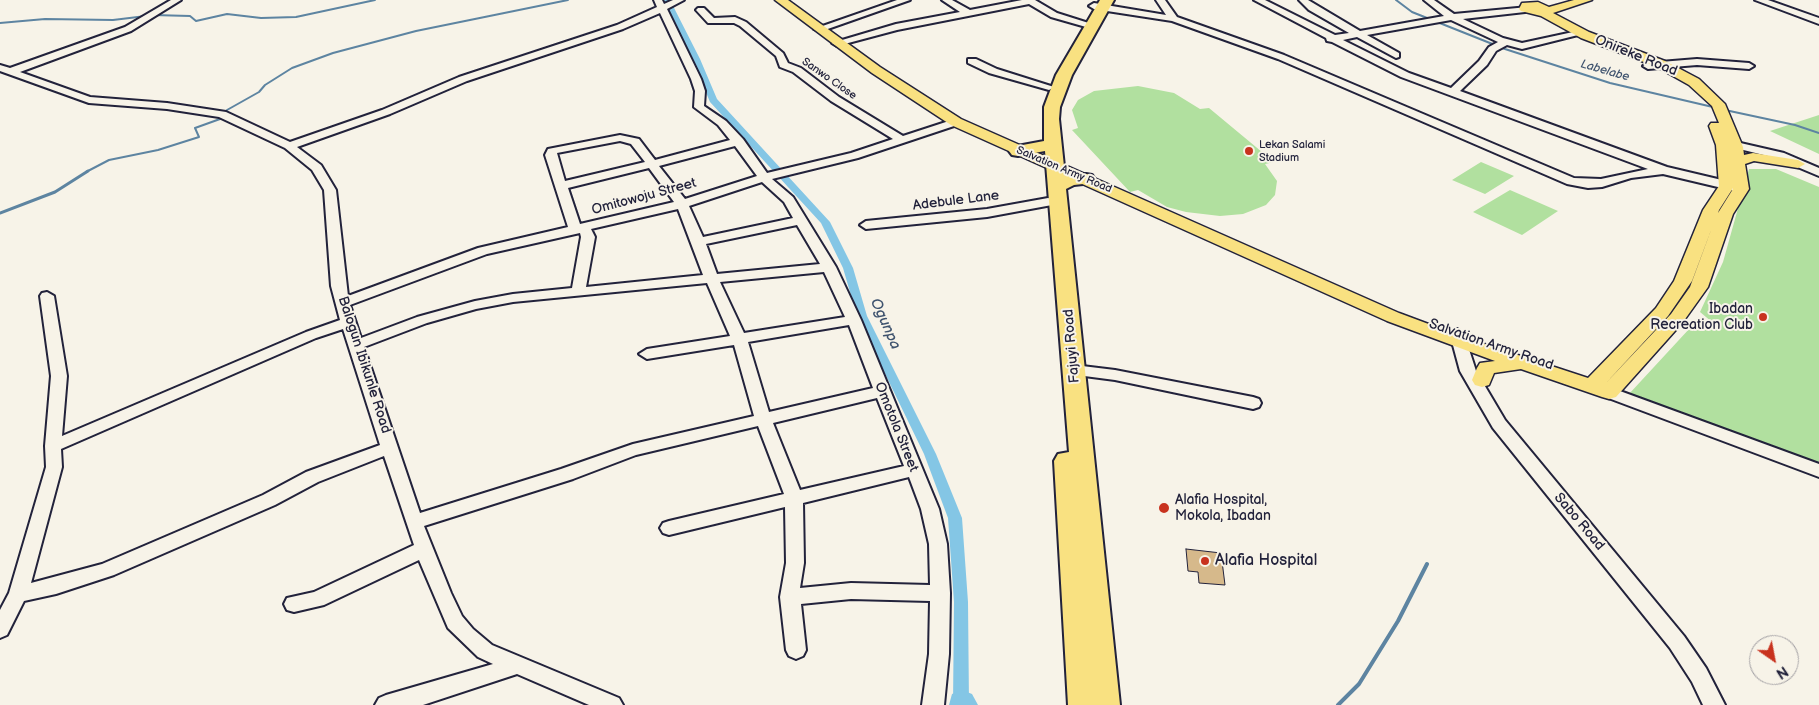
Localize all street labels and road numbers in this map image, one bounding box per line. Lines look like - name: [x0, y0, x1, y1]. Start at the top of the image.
- street label: Onireke Road: [1592, 32, 1680, 80]
- street label: Sanwo Close: [799, 55, 859, 103]
- street label: Salvation Army Road: [1014, 144, 1114, 196]
- street label: Omitowoju Street: [590, 175, 698, 219]
- street label: Adebule Lane: [912, 187, 1000, 215]
- street label: Balogun Ibikunle Road: [334, 294, 394, 436]
- street label: Fajuyi Road: [1060, 308, 1084, 384]
- street label: Salvation Army Road: [1427, 316, 1555, 374]
- street label: Omotola Street: [870, 380, 922, 474]
- street label: Sabo Road: [1550, 490, 1608, 554]

